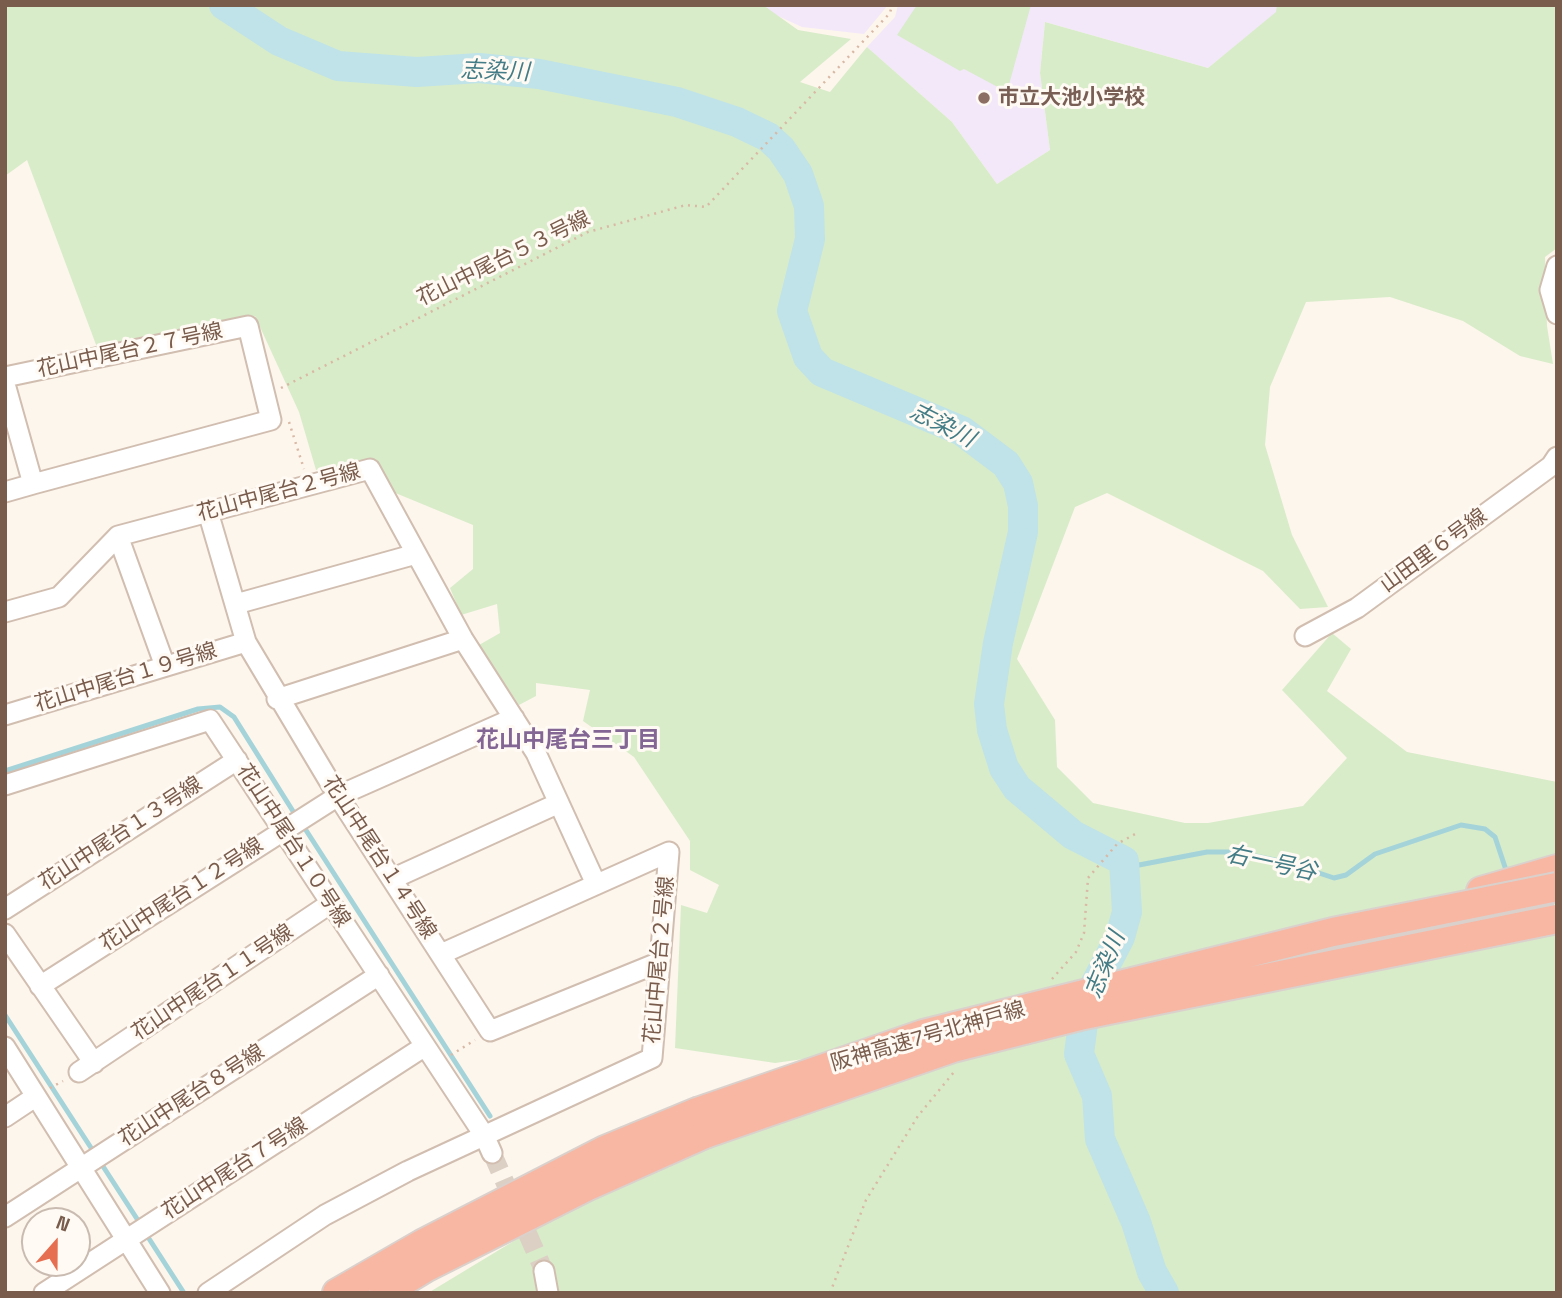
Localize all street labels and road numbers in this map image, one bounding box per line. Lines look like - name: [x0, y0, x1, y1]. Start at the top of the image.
- street label: 花山中尾台５３号線: [414, 206, 594, 312]
- street label: 花山中尾台２７号線: [35, 319, 225, 383]
- street label: 花山中尾台２号線: [195, 459, 363, 527]
- street label: 山田里６号線: [1376, 504, 1492, 598]
- street label: 花山中尾台１９号線: [32, 638, 220, 718]
- street label: 花山中尾台１０号線: [231, 760, 355, 932]
- street label: 花山中尾台１３号線: [35, 772, 207, 896]
- street label: 花山中尾台１４号線: [317, 772, 441, 944]
- street label: 花山中尾台１２号線: [96, 833, 268, 957]
- street label: 花山中尾台２号線: [640, 875, 680, 1045]
- street label: 花山中尾台１１号線: [128, 920, 298, 1046]
- street label: 阪神高速7号北神戸線: [828, 997, 1028, 1077]
- street label: 花山中尾台８号線: [115, 1040, 269, 1152]
- street label: 花山中尾台７号線: [158, 1113, 312, 1225]

